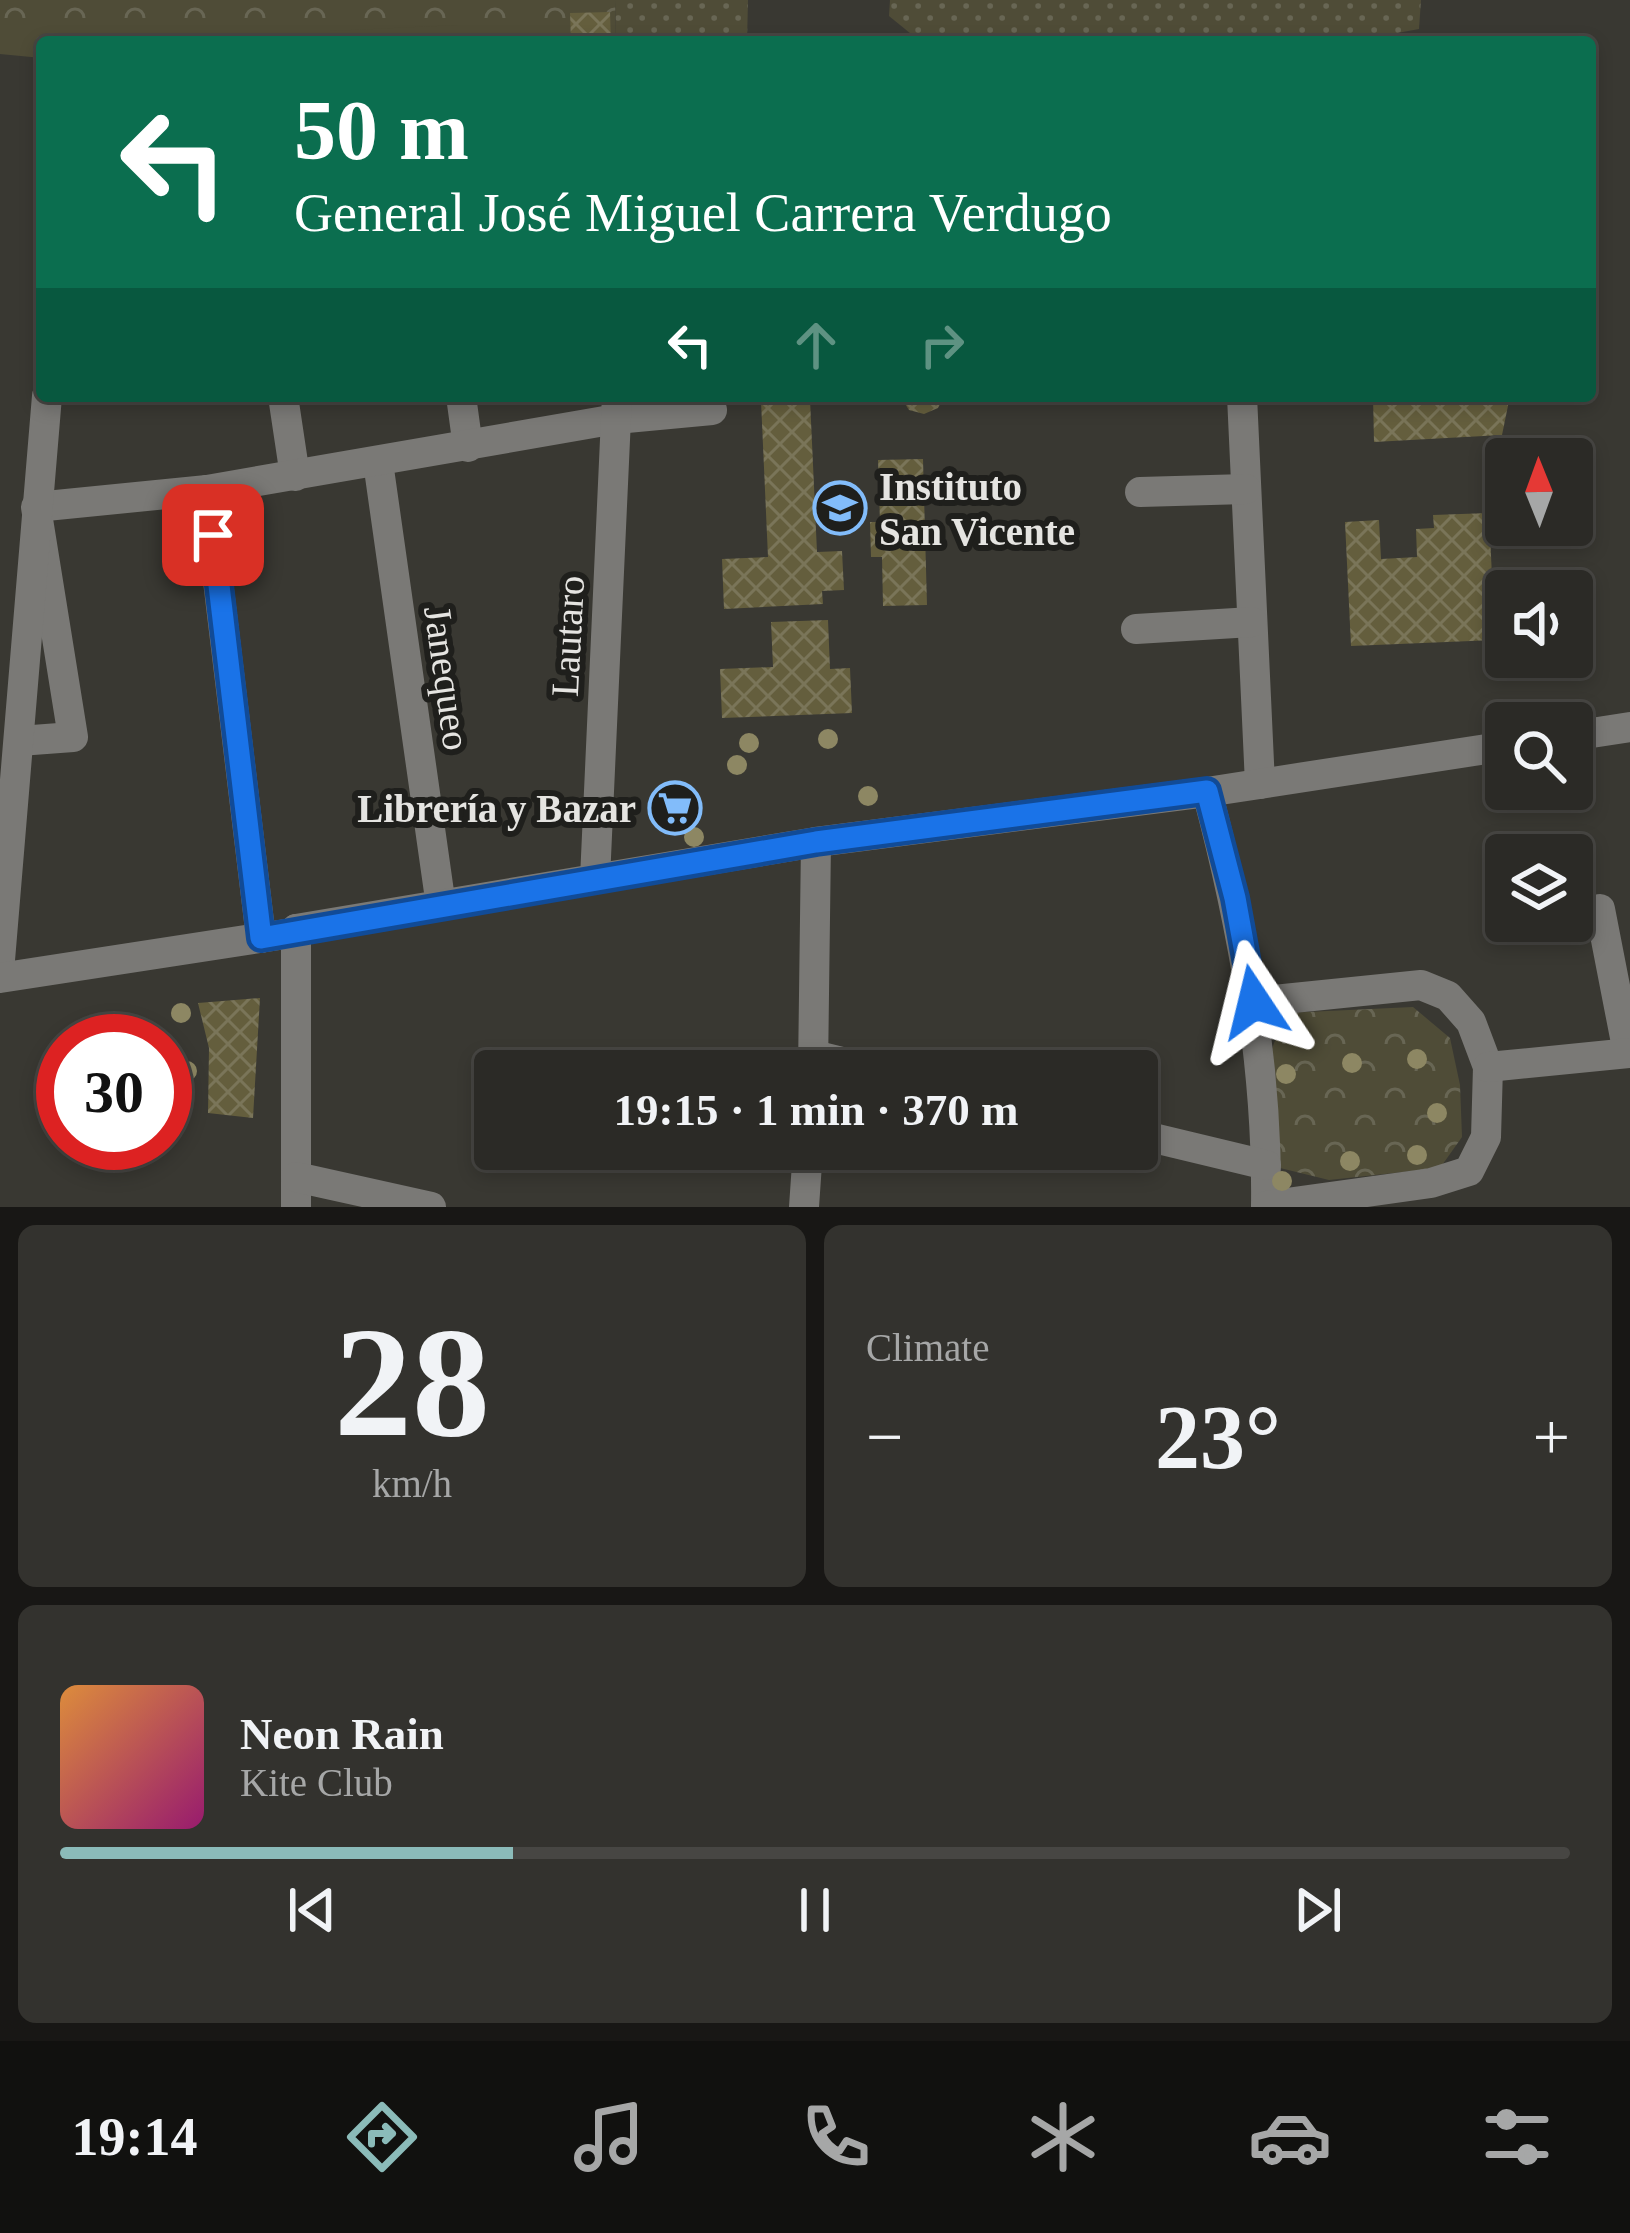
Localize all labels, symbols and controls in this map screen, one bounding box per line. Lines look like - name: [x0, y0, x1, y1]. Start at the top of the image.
- icon: left: [96, 84, 252, 240]
- text: 50 m: [294, 84, 469, 177]
- text: General José Miguel Carrera Verdugo: [294, 183, 1112, 243]
- icon: left: [657, 312, 723, 378]
- icon: ahead: [783, 312, 849, 378]
- icon: right: [909, 312, 975, 378]
- north arrow: [1485, 438, 1593, 546]
- map controls: [1485, 438, 1593, 942]
- place label: Instituto San Vicente: [879, 465, 1075, 553]
- school or university icon: Instituto San Vicente: [812, 480, 868, 536]
- pin: [162, 484, 264, 586]
- icon: arrive: [180, 502, 246, 568]
- button: sound: [1485, 570, 1593, 678]
- street label: Lautaro: [543, 574, 592, 698]
- street label: Janequeo: [415, 603, 479, 753]
- button: search: [1485, 702, 1593, 810]
- supermarket icon: Librería y Bazar: [647, 780, 703, 836]
- place label: Librería y Bazar: [357, 787, 636, 831]
- button: layers: [1485, 834, 1593, 942]
- position arrow: [1191, 939, 1317, 1065]
- speed limit sign: 30: [36, 1014, 192, 1170]
- text: 19:15 · 1 min · 370 m: [614, 1085, 1019, 1135]
- text: 28: [334, 1296, 490, 1469]
- text: Climate: [866, 1326, 989, 1369]
- text: 23°: [1155, 1388, 1281, 1487]
- text: −: [866, 1400, 903, 1473]
- text: +: [1533, 1400, 1570, 1473]
- text: km/h: [372, 1462, 452, 1505]
- text: Neon Rain: [240, 1709, 444, 1759]
- text: Kite Club: [240, 1761, 393, 1804]
- icon: previous: [279, 1877, 345, 1943]
- icon: pause: [782, 1877, 848, 1943]
- icon: next: [1285, 1877, 1351, 1943]
- icon: directions: [340, 2095, 424, 2179]
- icon: music: [567, 2095, 651, 2179]
- icon: phone: [794, 2095, 878, 2179]
- icon: climate: [1021, 2095, 1105, 2179]
- icon: car: [1248, 2095, 1332, 2179]
- icon: filters: [1475, 2095, 1559, 2179]
- text: 19:14: [71, 2107, 197, 2167]

